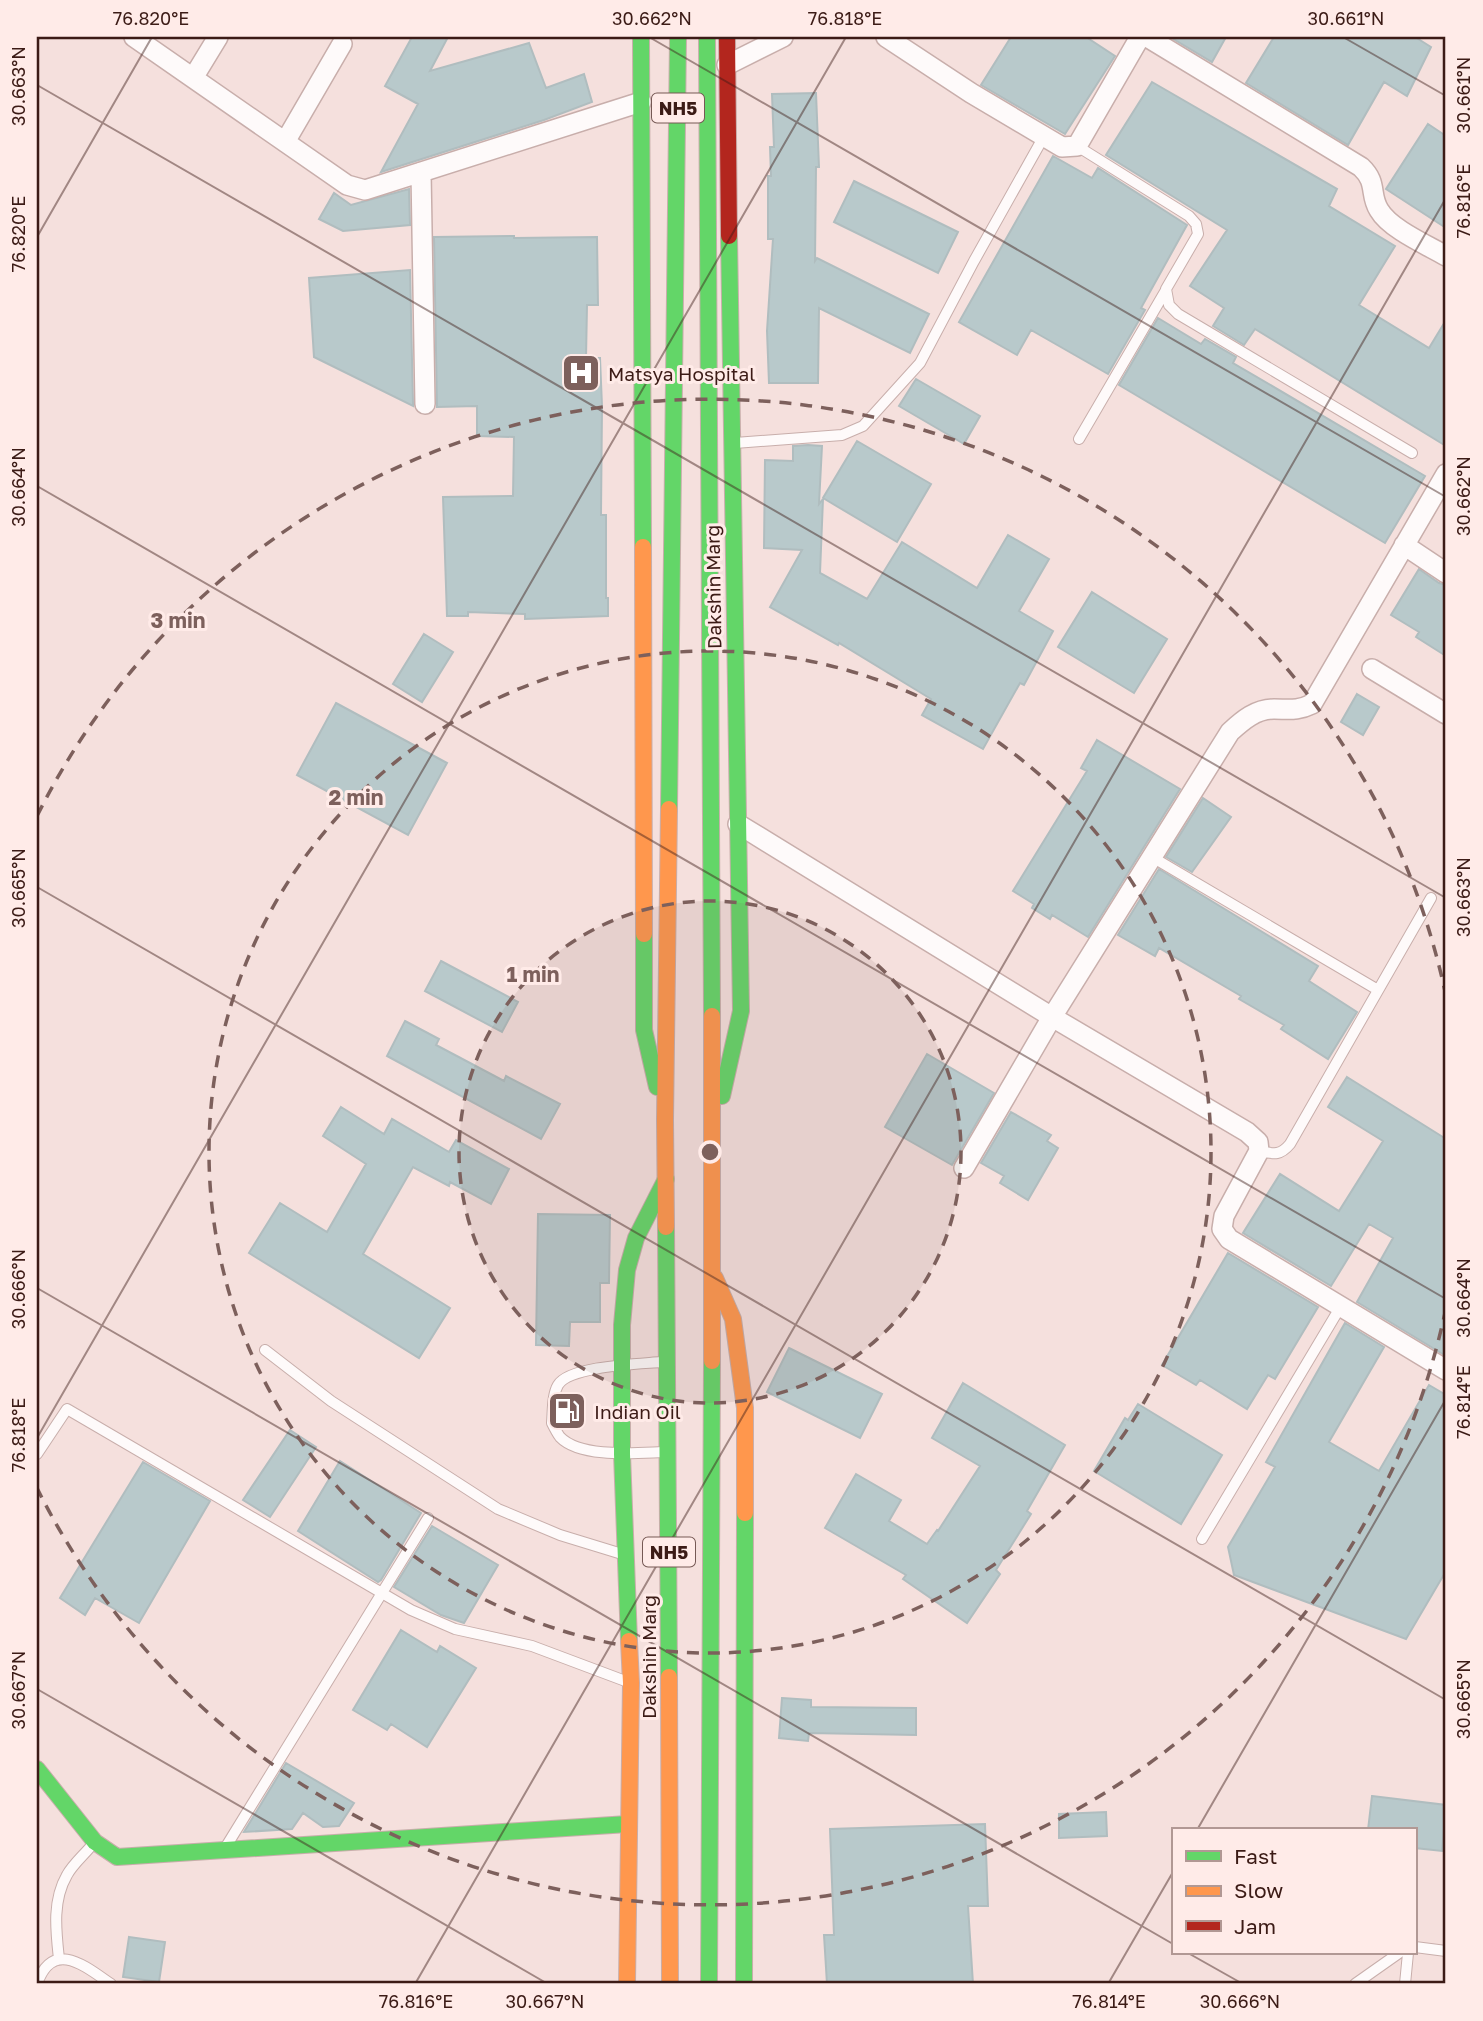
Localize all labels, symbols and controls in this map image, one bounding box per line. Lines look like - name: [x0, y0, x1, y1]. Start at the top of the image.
- text: 76.820°E: [113, 7, 189, 29]
- text: 30.662°N: [612, 7, 692, 29]
- text: 76.818°E: [808, 7, 882, 29]
- text: 30.661°N: [1308, 7, 1384, 29]
- text: 30.663°N: [7, 46, 29, 126]
- text: 30.661°N: [1452, 57, 1474, 133]
- road number: NH5: [652, 94, 704, 122]
- text: 76.816°E: [1452, 164, 1474, 238]
- text: 76.820°E: [7, 196, 29, 272]
- hospital icon: Matsya Hospital: [560, 352, 602, 394]
- place label: Matsya Hospital: [608, 362, 755, 385]
- text: 30.664°N: [7, 447, 29, 527]
- text: 30.662°N: [1452, 456, 1474, 536]
- street label: Dakshin Marg: [700, 525, 726, 649]
- text: 3 min: [151, 607, 205, 633]
- text: 2 min: [329, 784, 383, 810]
- text: 30.665°N: [7, 848, 29, 928]
- text: 30.663°N: [1452, 857, 1474, 937]
- text: 1 min: [507, 961, 559, 987]
- centre of rings: [698, 1140, 722, 1164]
- text: 30.666°N: [7, 1249, 29, 1329]
- text: 30.664°N: [1452, 1258, 1474, 1338]
- text: 76.814°E: [1452, 1365, 1474, 1439]
- fuel station icon: Indian Oil: [546, 1390, 588, 1432]
- text: 76.818°E: [7, 1398, 29, 1472]
- place label: Indian Oil: [594, 1400, 681, 1423]
- road number: NH5: [643, 1538, 695, 1567]
- street label: Dakshin Marg: [637, 1595, 660, 1719]
- text: 30.667°N: [7, 1650, 29, 1730]
- text: 30.665°N: [1452, 1659, 1474, 1739]
- legend: [1172, 1828, 1416, 1954]
- text: Fast: [1234, 1843, 1277, 1869]
- text: Slow: [1234, 1877, 1283, 1903]
- text: Jam: [1234, 1913, 1276, 1939]
- text: 76.816°E: [379, 1990, 453, 2012]
- text: 30.667°N: [505, 1990, 585, 2012]
- text: 76.814°E: [1072, 1990, 1146, 2012]
- text: 30.666°N: [1200, 1990, 1280, 2012]

